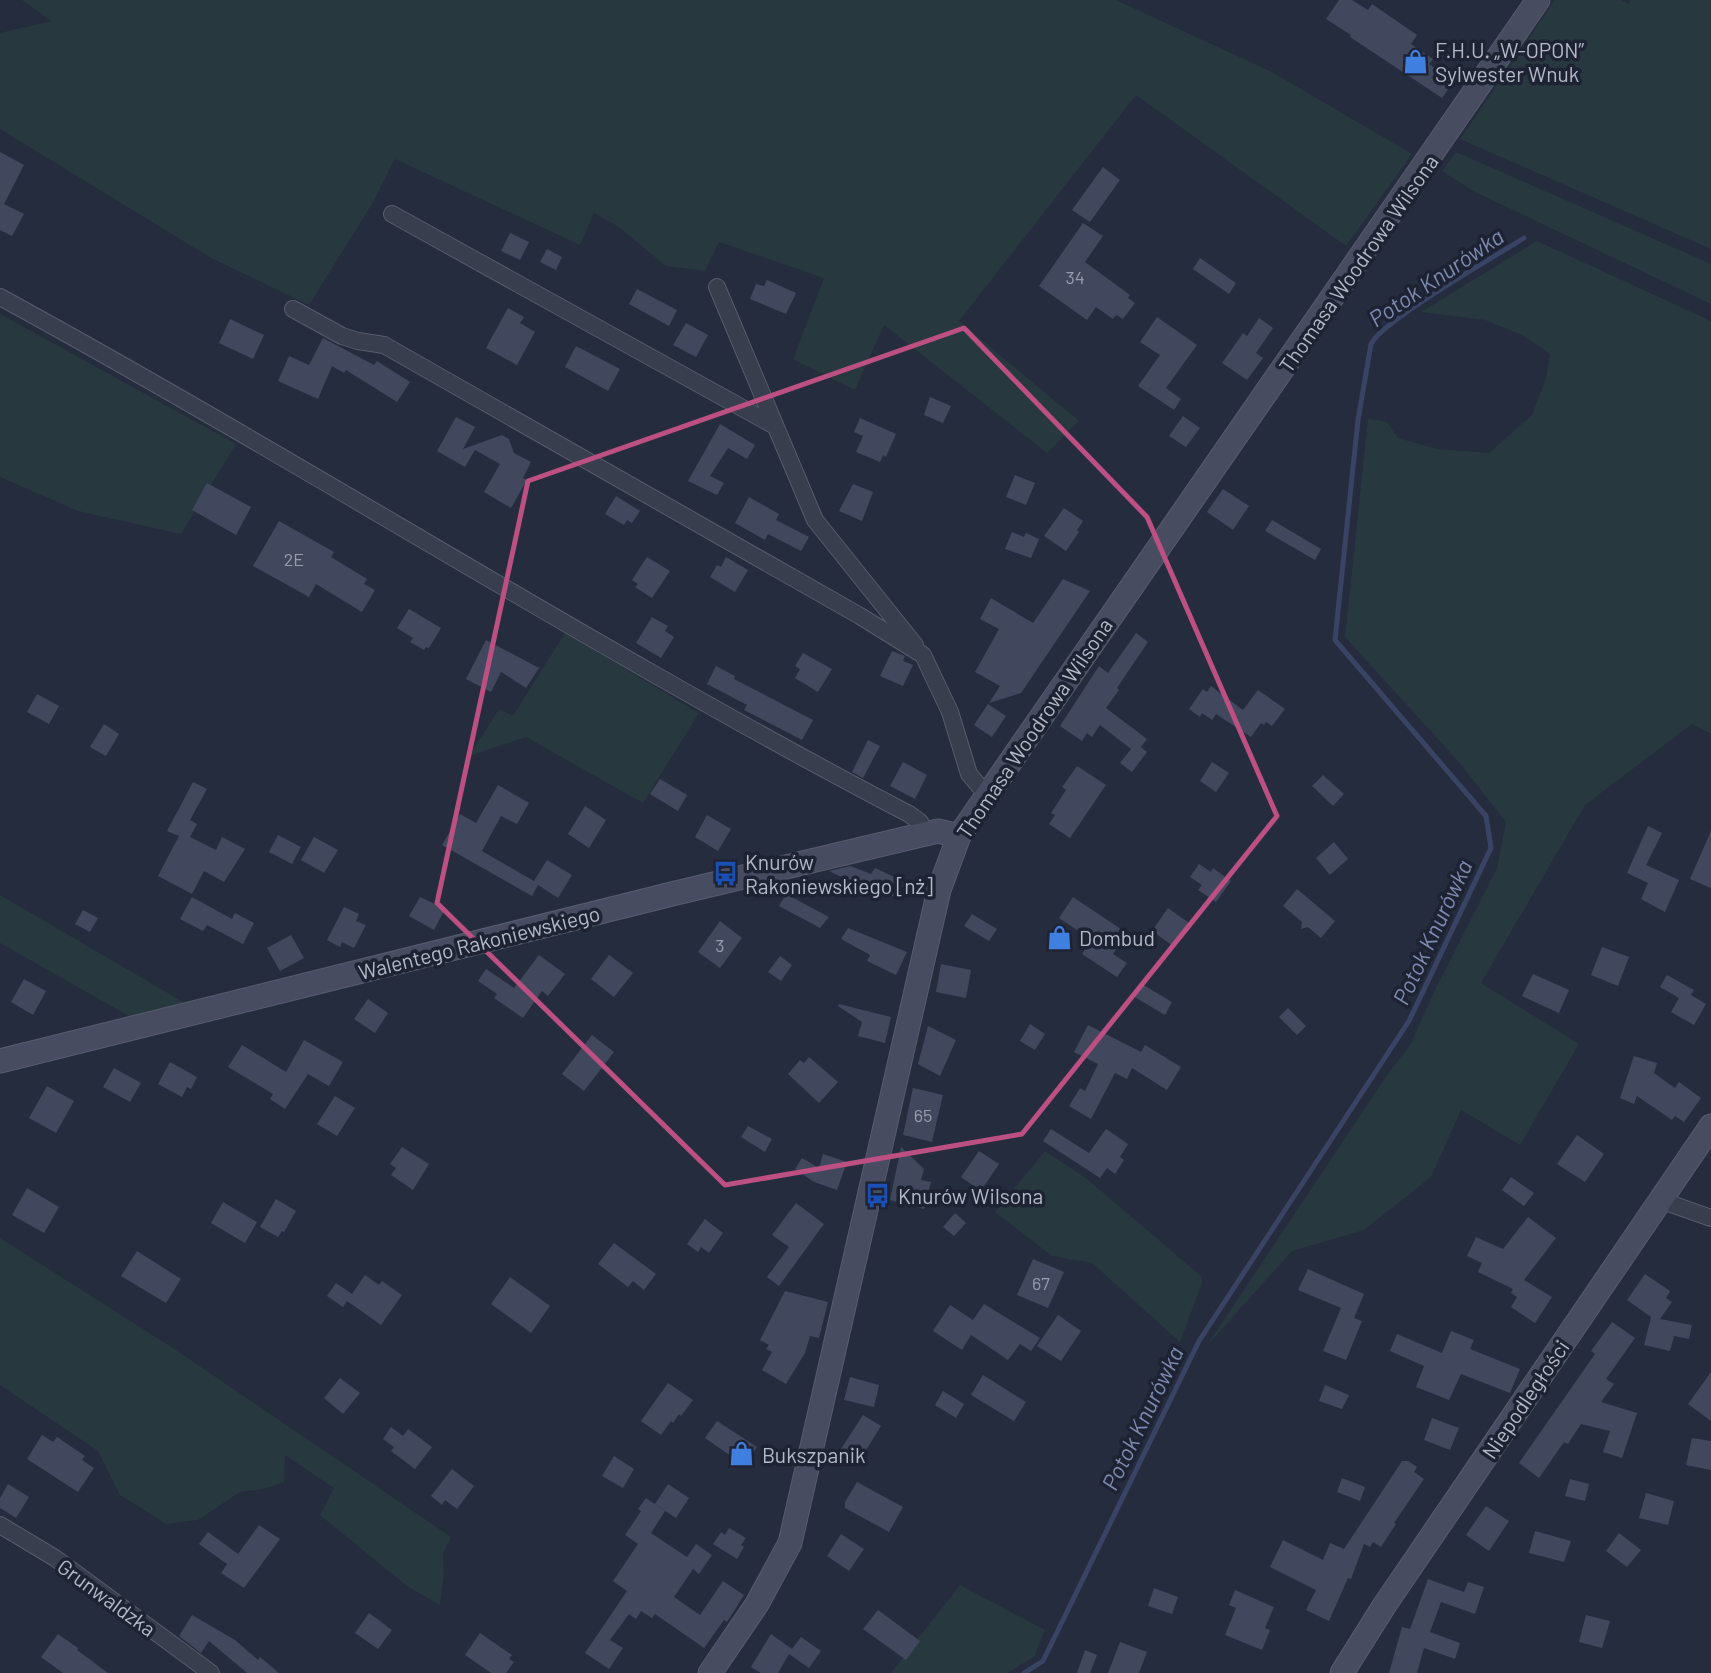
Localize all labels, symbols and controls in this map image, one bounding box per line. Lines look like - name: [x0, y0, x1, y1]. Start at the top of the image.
- place label: F.H.U. „W-OPON” Sylwester Wnuk: [1435, 37, 1584, 86]
- shop icon: F.H.U. „W-OPON” Sylwester Wnuk: [1401, 47, 1429, 75]
- street label: Thomasa Woodrowa Wilsona: [1273, 149, 1443, 377]
- water label: Potok Knurówka: [1363, 222, 1509, 332]
- house number: 34: [1065, 266, 1085, 288]
- house number: 2E: [284, 548, 304, 570]
- street label: Thomasa Woodrowa Wilsona: [951, 613, 1117, 843]
- place label: Knurów Rakoniewskiego [nż]: [745, 849, 933, 898]
- water label: Potok Knurówka: [1386, 855, 1478, 1009]
- bus stop icon: Knurów Rakoniewskiego [nż]: [711, 859, 739, 887]
- street label: Walentego Rakoniewskiego: [356, 900, 602, 984]
- shop icon: Dombud: [1045, 923, 1073, 951]
- place label: Dombud: [1079, 925, 1155, 950]
- house number: 3: [715, 934, 725, 956]
- house number: 65: [914, 1104, 932, 1126]
- bus stop icon: Knurów Wilsona: [864, 1181, 892, 1209]
- place label: Knurów Wilsona: [898, 1183, 1043, 1208]
- house number: 67: [1032, 1272, 1050, 1294]
- street label: Niepodległości: [1476, 1335, 1574, 1463]
- water label: Potok Knurówka: [1095, 1341, 1189, 1495]
- shop icon: Bukszpanik: [728, 1440, 756, 1468]
- place label: Bukszpanik: [762, 1442, 866, 1467]
- street label: Grunwaldzka: [53, 1553, 161, 1641]

